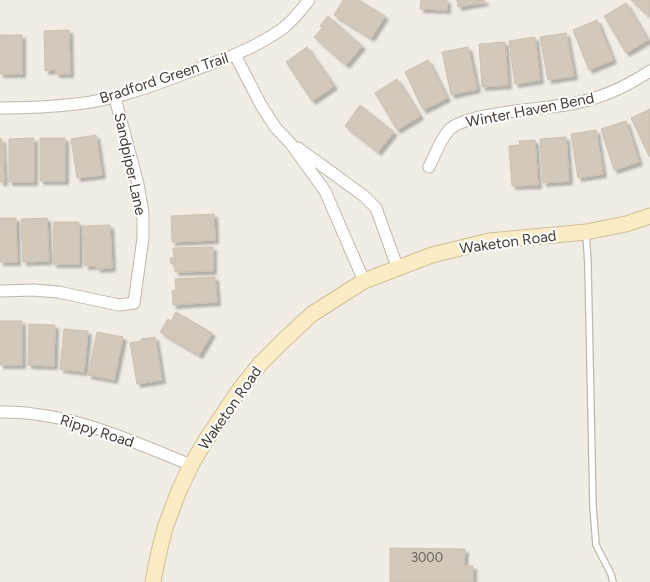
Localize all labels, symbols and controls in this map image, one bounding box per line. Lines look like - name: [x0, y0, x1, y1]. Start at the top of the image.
- street label: Bradford Green Trail: [97, 49, 231, 107]
- street label: Winter Haven Bend: [464, 89, 596, 131]
- street label: Sandpiper Lane: [110, 111, 150, 217]
- street label: Waketon Road: [458, 226, 558, 258]
- street label: Waketon Road: [195, 363, 265, 453]
- street label: Rippy Road: [58, 411, 136, 451]
- house number: 3000: [411, 550, 443, 565]

